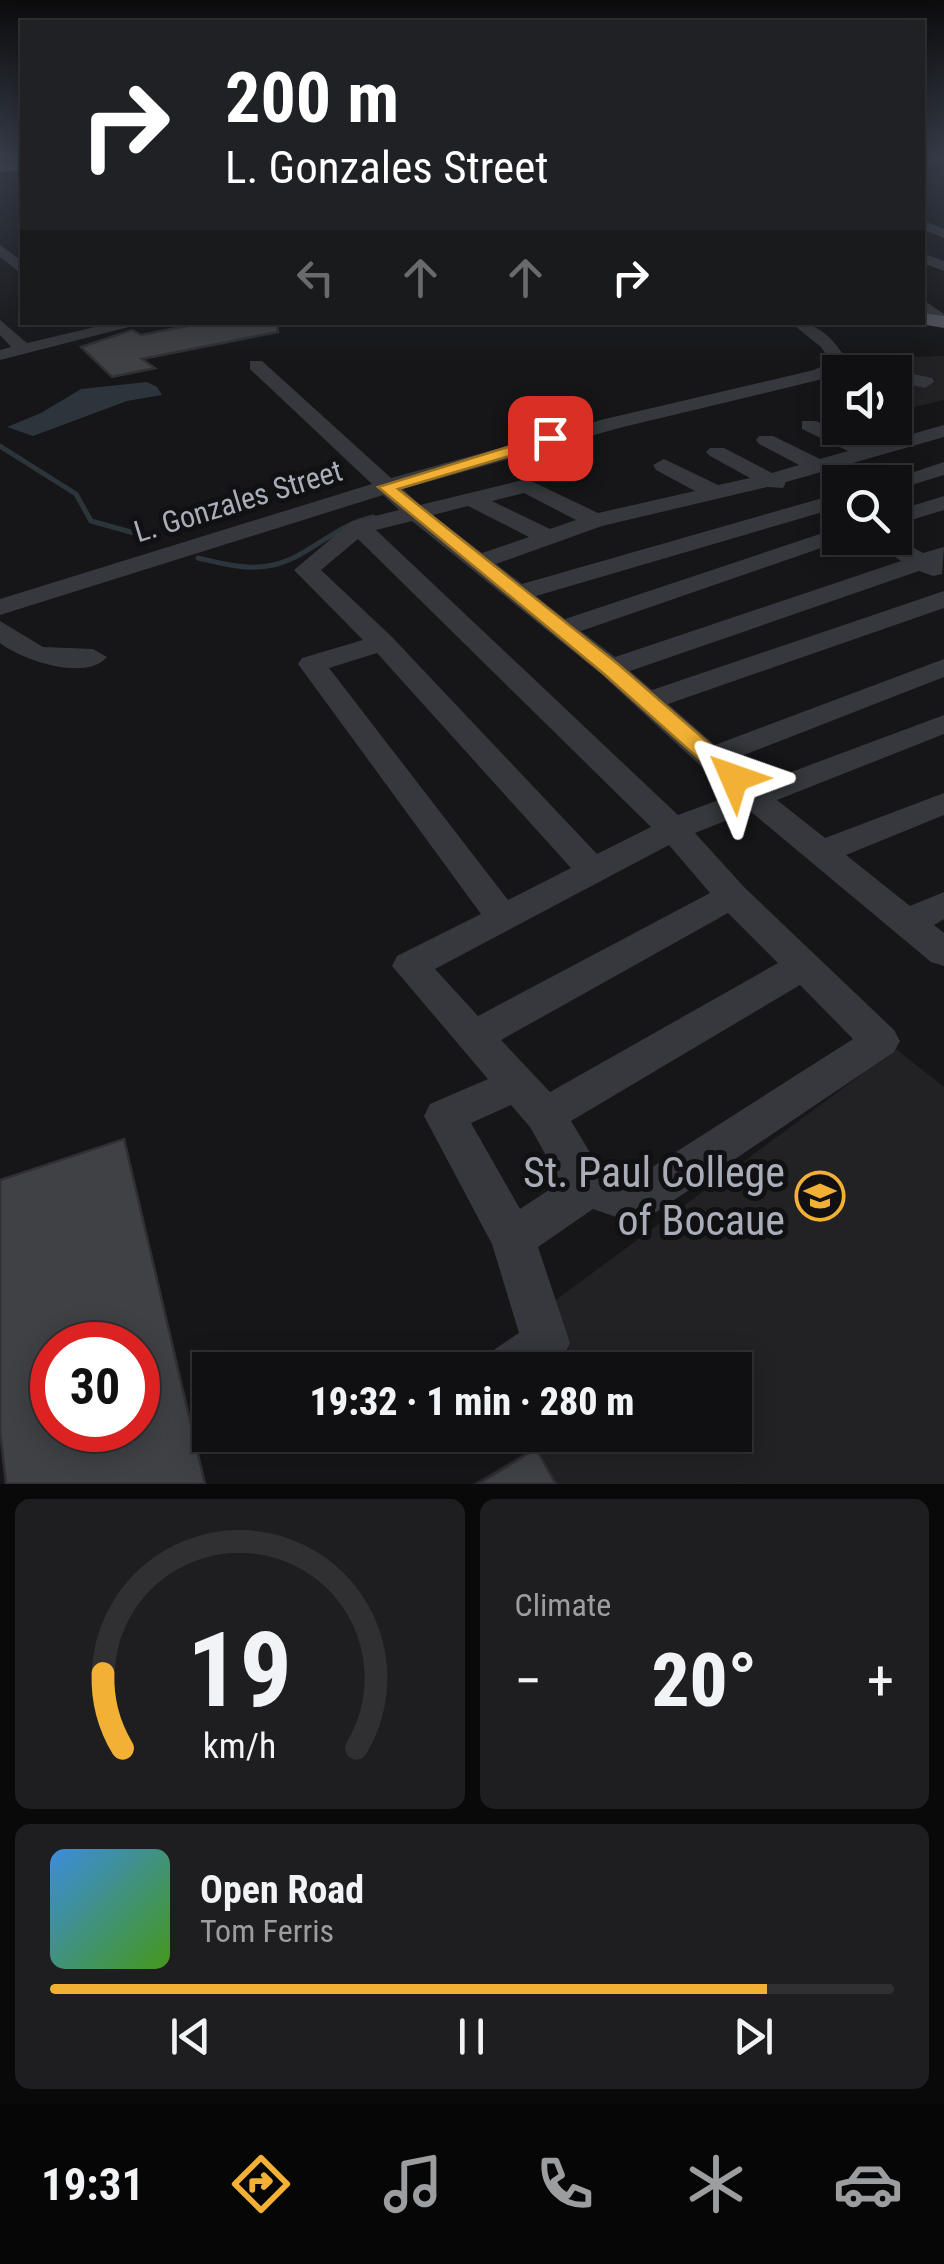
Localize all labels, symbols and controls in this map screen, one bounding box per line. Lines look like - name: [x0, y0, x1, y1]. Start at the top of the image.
- text: 200 m: [225, 57, 399, 139]
- icon: right: [60, 60, 190, 190]
- text: L. Gonzales Street: [225, 141, 549, 194]
- icon: left: [288, 250, 343, 305]
- icon: ahead: [393, 250, 448, 305]
- icon: ahead: [498, 250, 553, 305]
- icon: right: [603, 250, 658, 305]
- map controls: [822, 355, 912, 555]
- button: sound: [822, 355, 912, 445]
- pin: [508, 396, 593, 481]
- icon: arrive: [523, 411, 578, 466]
- street label: L. Gonzales Street: [130, 453, 346, 549]
- button: search: [822, 465, 912, 555]
- position arrow: [682, 726, 786, 830]
- place label: St. Paul College of Bocaue: [523, 1148, 785, 1245]
- school or university icon: St. Paul College of Bocaue: [794, 1170, 846, 1222]
- speed limit sign: 30: [30, 1322, 160, 1452]
- text: 19:32 · 1 min · 280 m: [310, 1380, 634, 1424]
- text: Climate: [515, 1586, 611, 1624]
- text: 19: [187, 1610, 292, 1731]
- text: 20°: [651, 1636, 757, 1724]
- text: −: [515, 1649, 542, 1713]
- text: +: [867, 1649, 894, 1713]
- text: km/h: [203, 1725, 277, 1767]
- text: Open Road: [200, 1868, 364, 1912]
- text: Tom Ferris: [200, 1912, 334, 1950]
- icon: previous: [163, 2009, 218, 2064]
- icon: pause: [444, 2009, 499, 2064]
- icon: next: [726, 2009, 781, 2064]
- icon: directions: [226, 2149, 296, 2219]
- icon: music: [378, 2149, 448, 2219]
- icon: phone: [530, 2149, 600, 2219]
- icon: climate: [681, 2149, 751, 2219]
- icon: car: [833, 2149, 903, 2219]
- text: 19:31: [41, 2158, 144, 2211]

